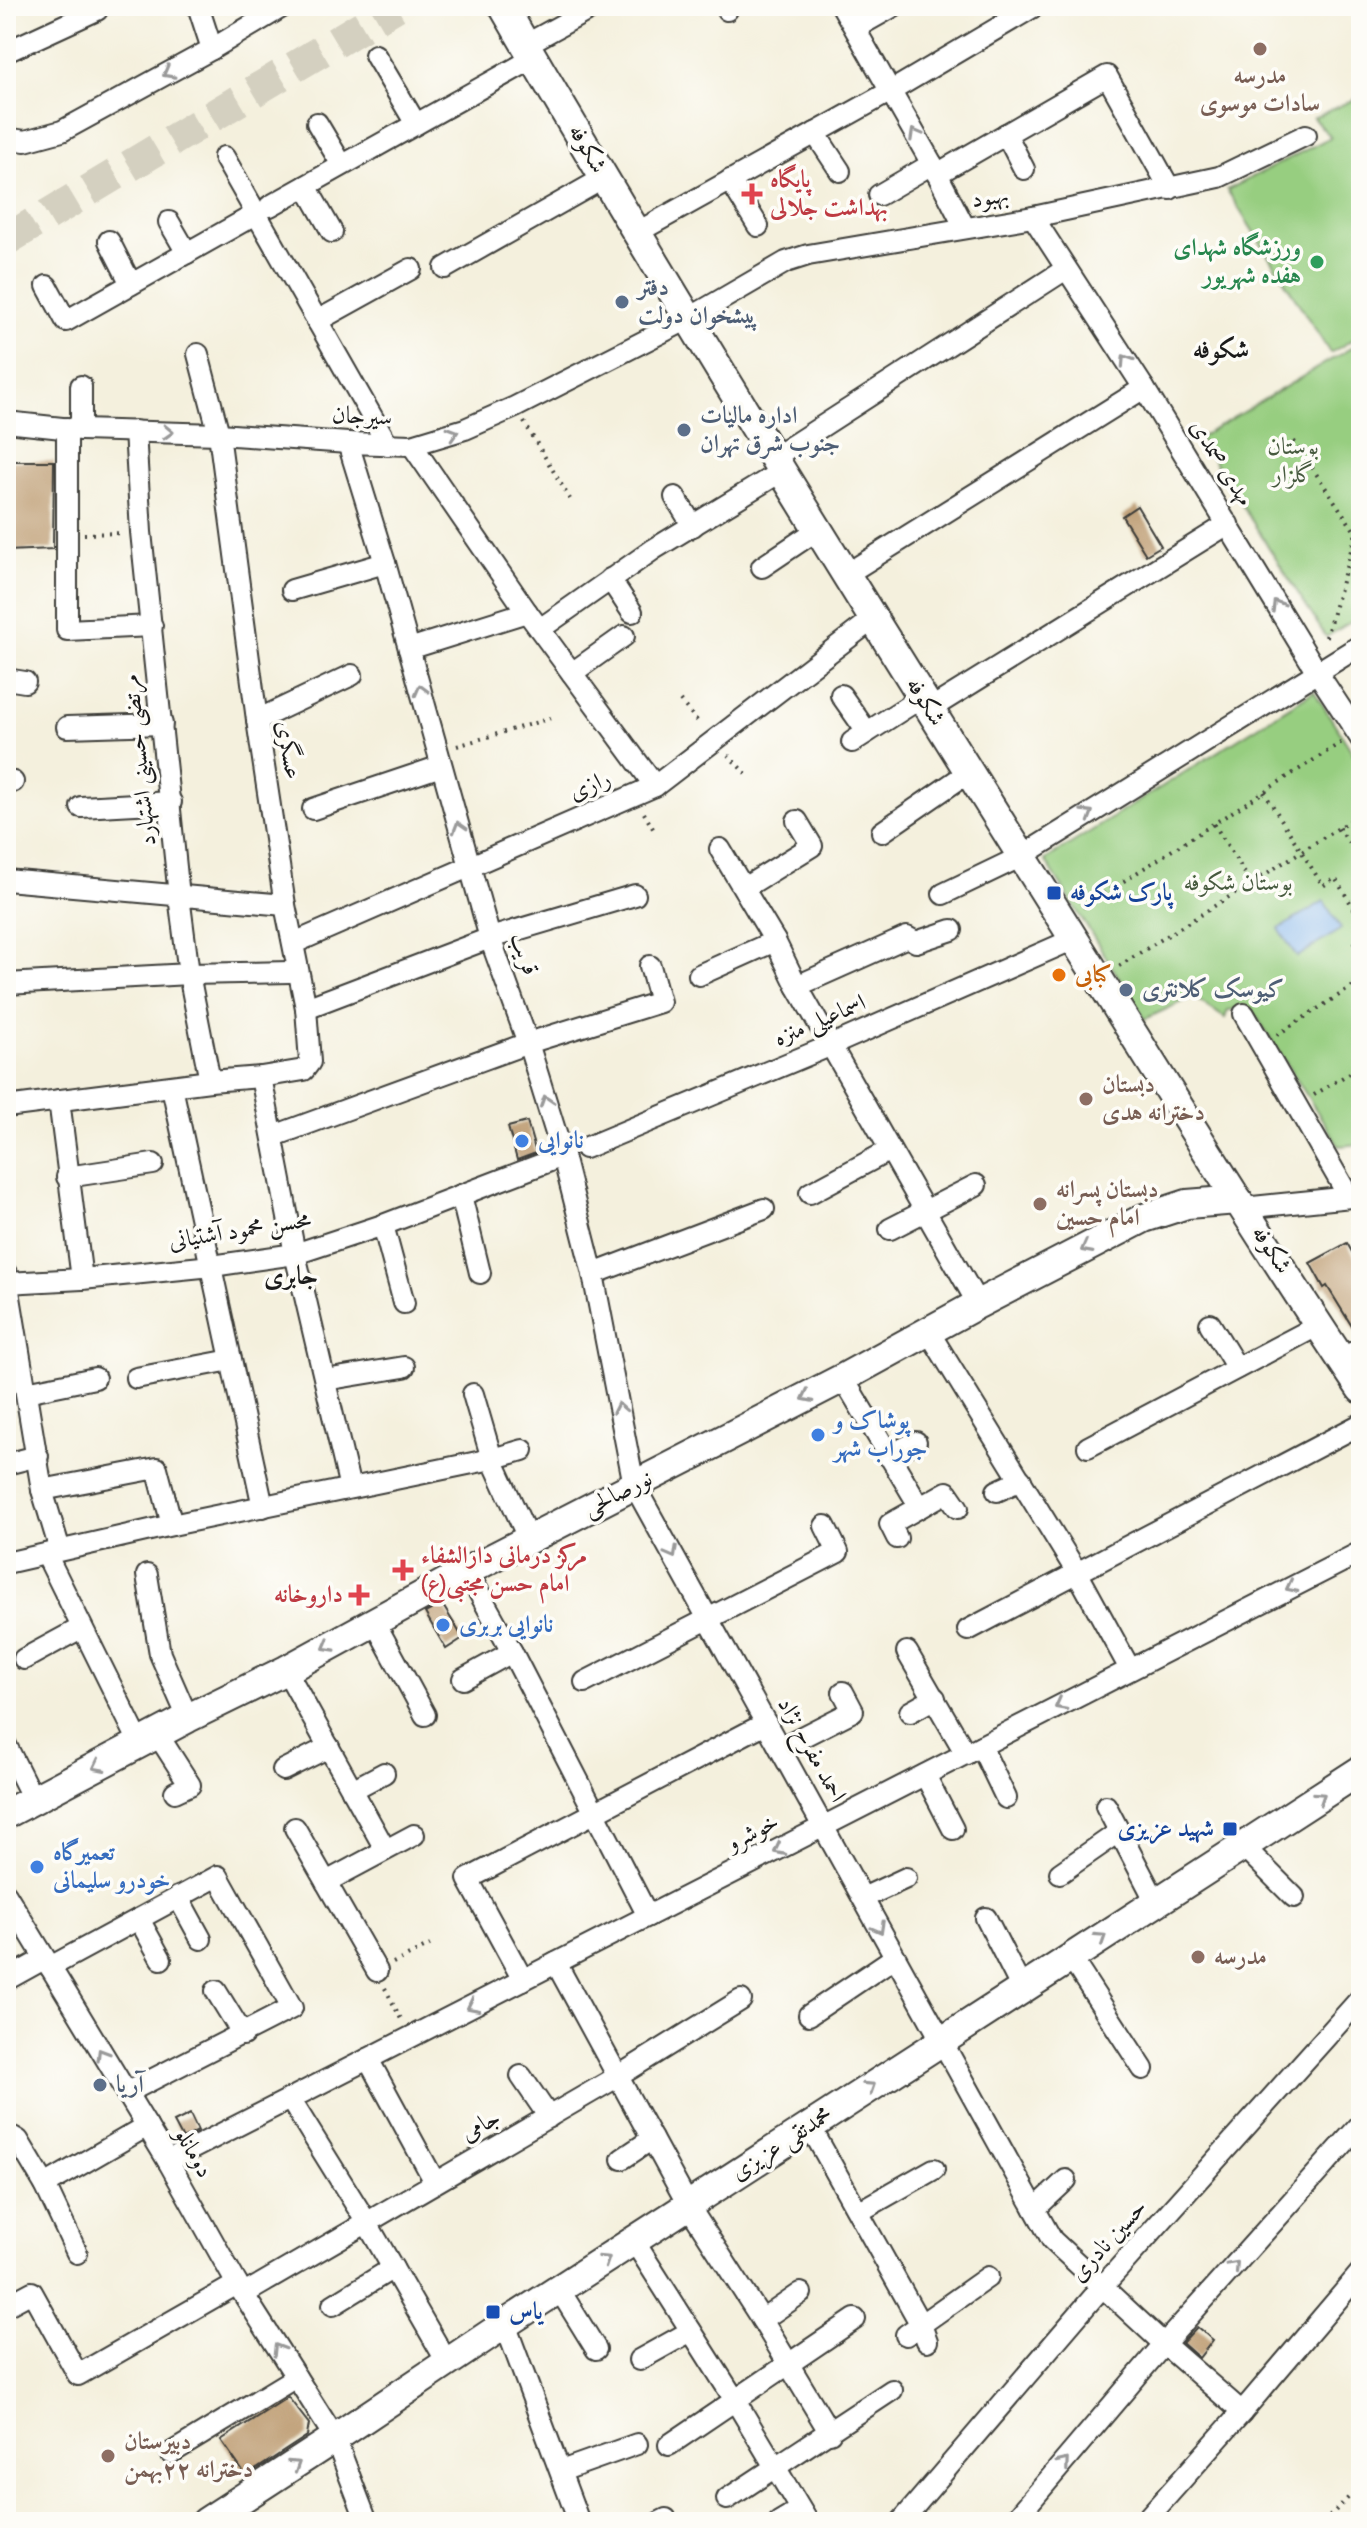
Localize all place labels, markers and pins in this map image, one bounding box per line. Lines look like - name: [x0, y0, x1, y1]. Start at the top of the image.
- marker: مدرسه سادات موسوی: [1251, 40, 1269, 58]
- place label: مدرسه سادات موسوی: [1200, 61, 1320, 120]
- place label: پایگاه بهداشت جلالی: [769, 163, 888, 224]
- marker: پایگاه بهداشت جلالی: [741, 183, 763, 205]
- place label: ورزشگاه شهدای هفده شهریور: [1173, 231, 1301, 292]
- marker: ورزشگاه شهدای هفده شهریور: [1308, 253, 1326, 271]
- place label: دفتر پیشخوان دولت: [635, 273, 758, 332]
- marker: دفتر پیشخوان دولت: [613, 293, 631, 311]
- place label: اداره مالیات جنوب شرق تهران: [700, 401, 840, 460]
- marker: اداره مالیات جنوب شرق تهران: [675, 421, 693, 439]
- place label: پارک شکوفه: [1070, 878, 1174, 910]
- marker: پارک شکوفه: [1045, 884, 1063, 902]
- place label: کبابی: [1074, 960, 1112, 991]
- marker: کبابی: [1050, 966, 1068, 984]
- place label: کیوسک کلانتری: [1142, 975, 1284, 1006]
- marker: کیوسک کلانتری: [1117, 981, 1135, 999]
- place label: دبستان دخترانه هدی: [1102, 1070, 1205, 1129]
- marker: دبستان دخترانه هدی: [1077, 1090, 1095, 1108]
- place label: نانوایی: [537, 1126, 584, 1157]
- marker: نانوایی: [513, 1132, 531, 1150]
- place label: دبستان پسرانه امام حسین: [1056, 1175, 1159, 1238]
- marker: دبستان پسرانه امام حسین: [1031, 1195, 1049, 1213]
- place label: پوشاک و جوراب شهر: [831, 1406, 928, 1465]
- marker: پوشاک و جوراب شهر: [809, 1426, 827, 1444]
- place label: مرکز درمانی دارالشفاء امام حسن مجتبی(ع): [421, 1541, 587, 1604]
- marker: مرکز درمانی دارالشفاء امام حسن مجتبی(ع): [392, 1559, 414, 1581]
- place label: داروخانه: [274, 1580, 343, 1611]
- marker: داروخانه: [350, 1586, 368, 1604]
- place label: نانوایی بربری: [459, 1610, 553, 1641]
- marker: نانوایی بربری: [434, 1616, 452, 1634]
- place label: شهید عزیزی: [1117, 1814, 1214, 1845]
- marker: شهید عزیزی: [1221, 1820, 1239, 1838]
- place label: تعمیرگاه خودرو سلیمانی: [52, 1837, 171, 1897]
- marker: تعمیرگاه خودرو سلیمانی: [28, 1858, 46, 1876]
- place label: مدرسه: [1214, 1942, 1267, 1973]
- marker: مدرسه: [1189, 1948, 1207, 1966]
- place label: آریا: [116, 2070, 147, 2101]
- marker: آریا: [91, 2076, 109, 2094]
- place label: یاس: [509, 2297, 544, 2328]
- marker: یاس: [484, 2303, 502, 2321]
- place label: دبیرستان دخترانه ۲۲بهمن: [124, 2427, 253, 2486]
- marker: دبیرستان دخترانه ۲۲بهمن: [99, 2447, 117, 2465]

